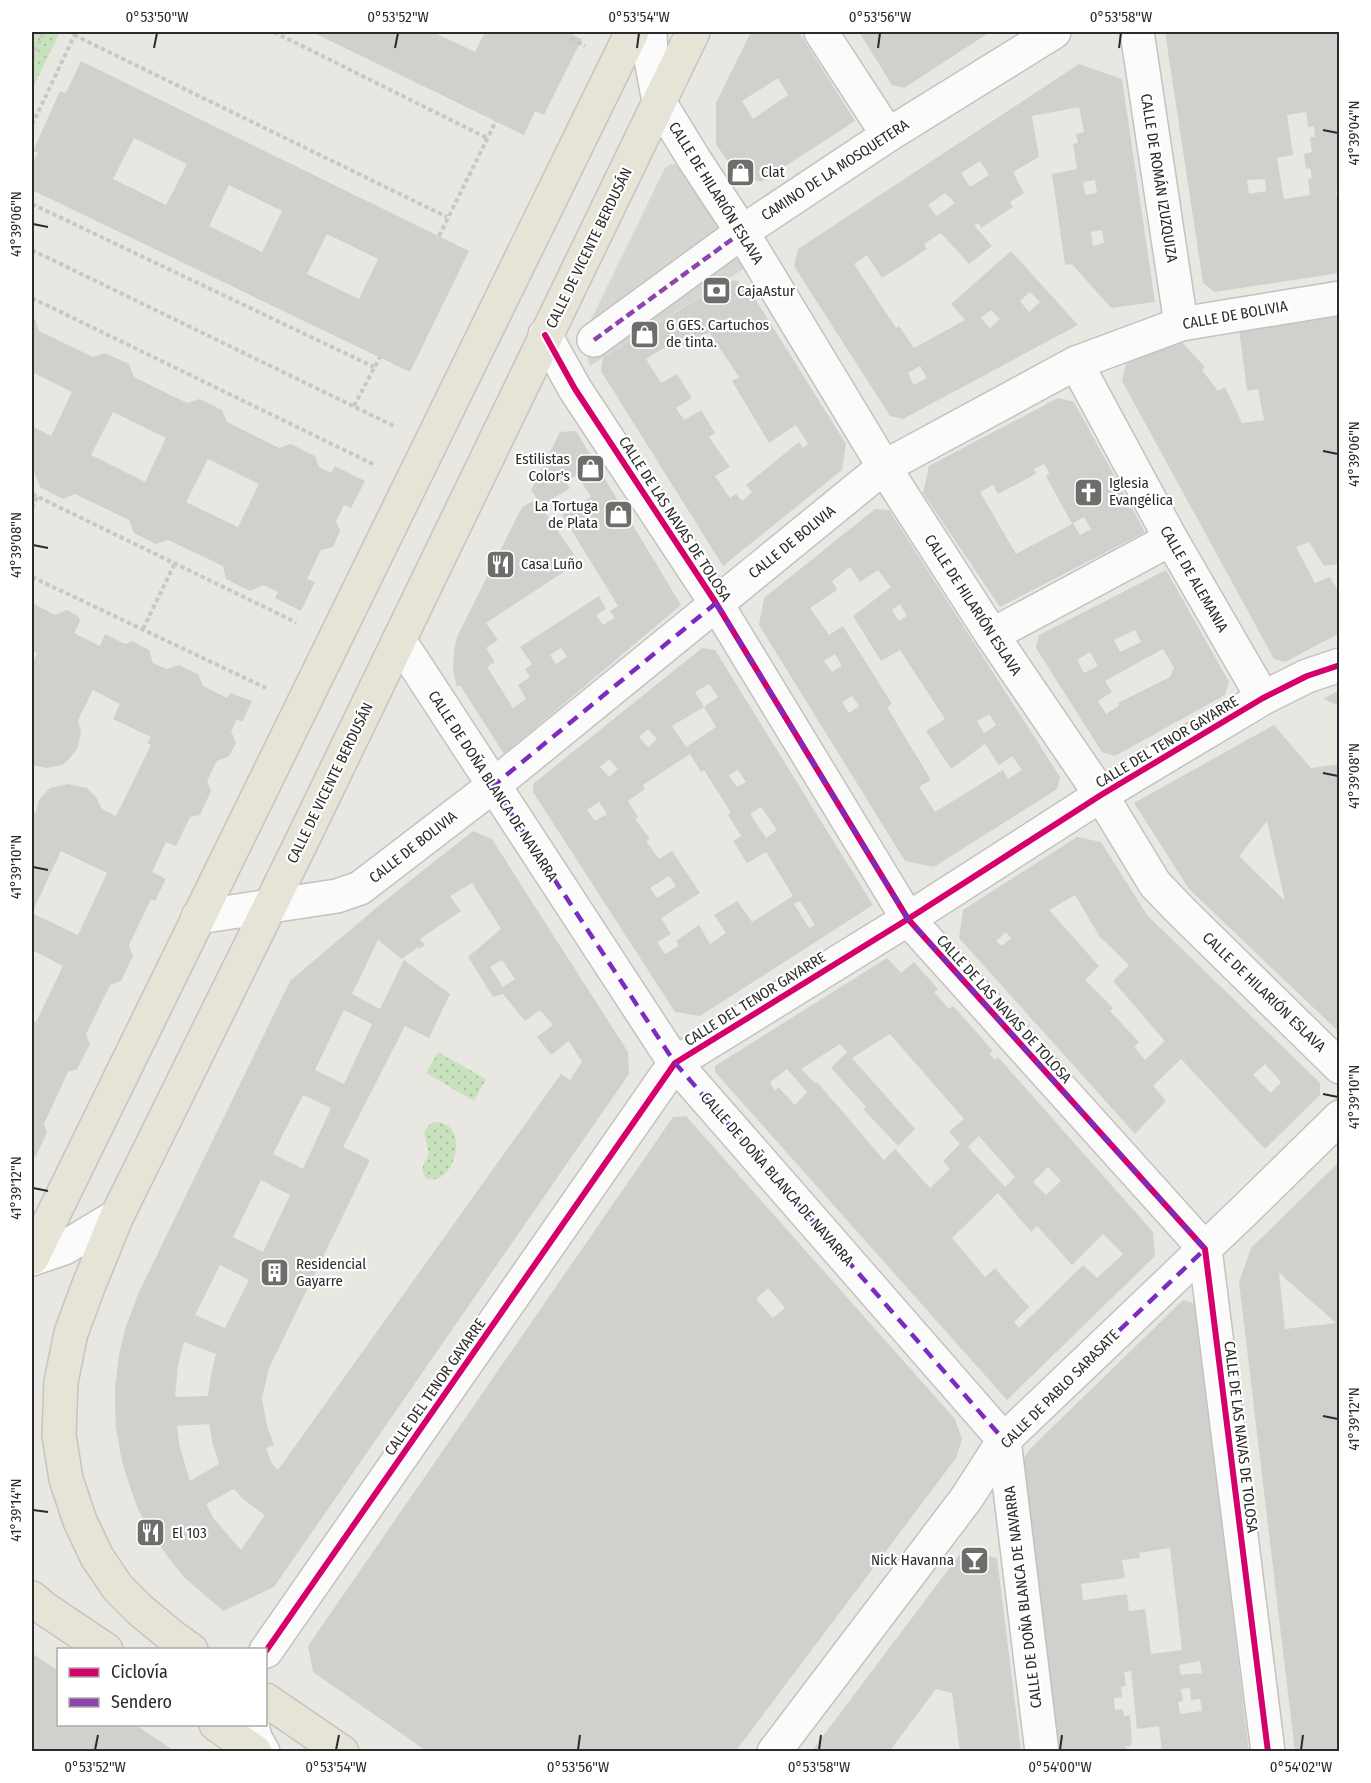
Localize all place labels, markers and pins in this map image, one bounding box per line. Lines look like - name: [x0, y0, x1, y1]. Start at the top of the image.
- shop icon: Clat: [724, 156, 756, 188]
- place label: Clat: [761, 163, 785, 181]
- bank icon: CajaAstur: [700, 275, 732, 307]
- place label: CajaAstur: [737, 282, 796, 300]
- place label: G GES. Cartuchos de tinta.: [666, 316, 769, 351]
- shop icon: G GES. Cartuchos de tinta.: [629, 318, 661, 350]
- place label: Estilistas Color's: [515, 450, 570, 485]
- shop icon: Estilistas Color's: [575, 452, 607, 484]
- place label: Iglesia Evangélica: [1109, 474, 1173, 509]
- church icon: Iglesia Evangélica: [1072, 476, 1104, 508]
- place label: La Tortuga de Plata: [534, 497, 598, 532]
- shop icon: La Tortuga de Plata: [603, 499, 635, 531]
- restaurant icon: Casa Luño: [484, 548, 516, 580]
- place label: Casa Luño: [521, 555, 583, 573]
- place label: Residencial Gayarre: [296, 1255, 366, 1290]
- building icon: Residencial Gayarre: [259, 1257, 291, 1289]
- restaurant icon: El 103: [135, 1517, 167, 1549]
- place label: El 103: [172, 1524, 207, 1542]
- bar icon: Nick Havanna: [959, 1544, 991, 1576]
- place label: Nick Havanna: [871, 1551, 954, 1569]

